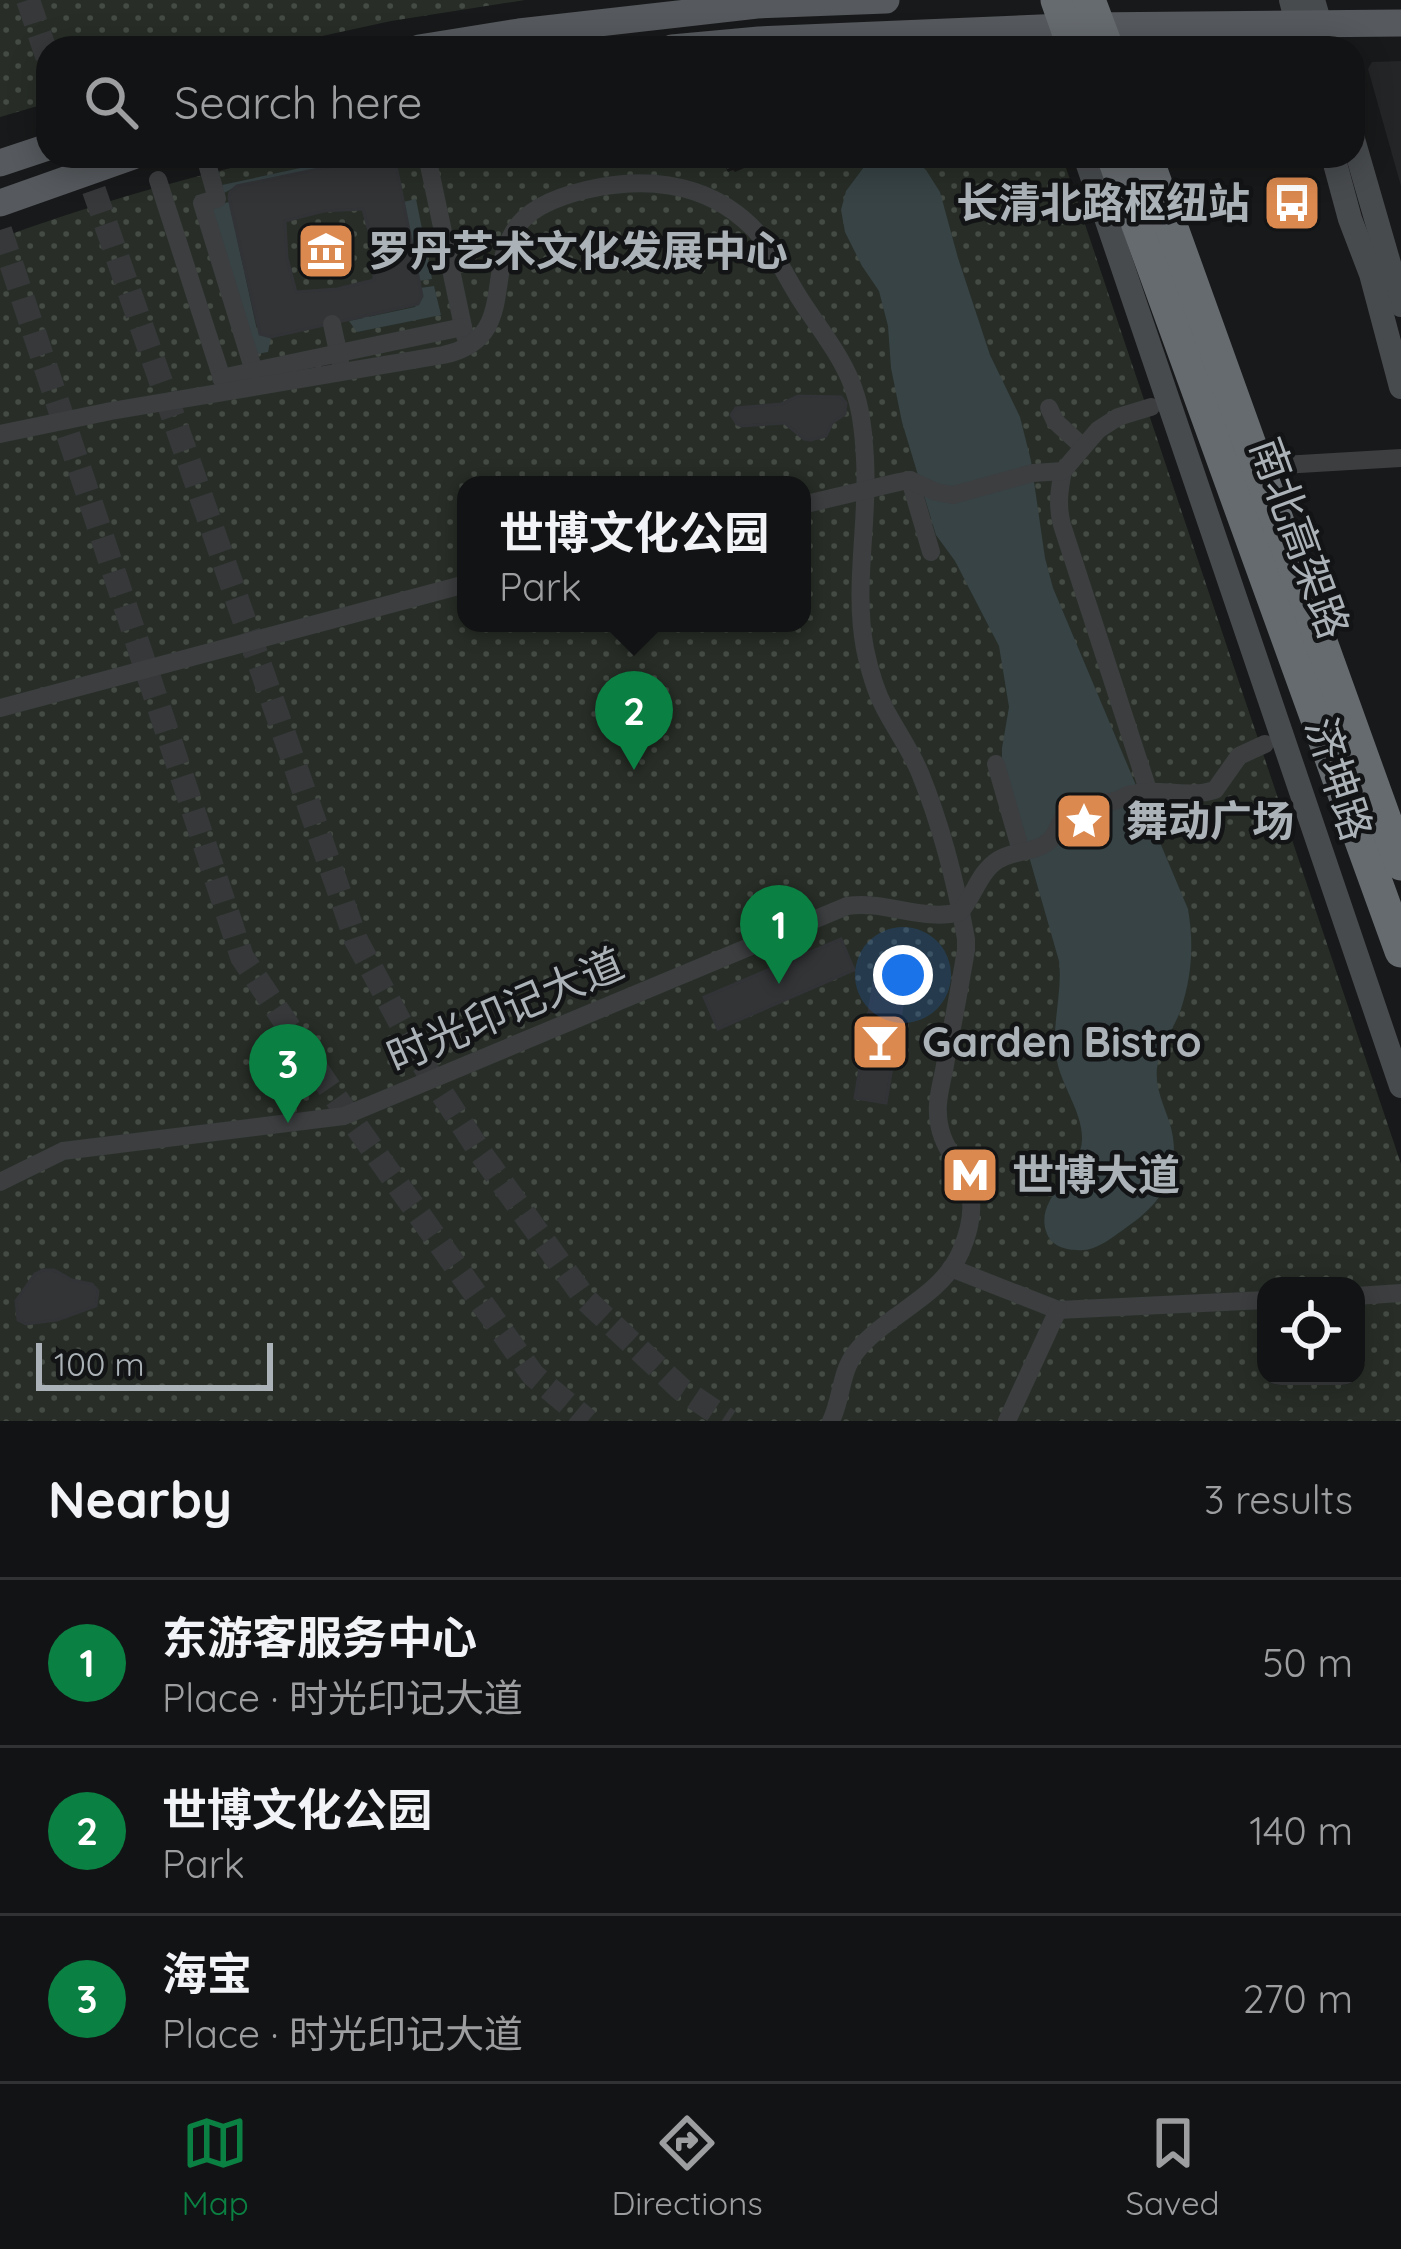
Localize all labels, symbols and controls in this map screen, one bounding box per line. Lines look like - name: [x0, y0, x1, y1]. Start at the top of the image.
- search box: [36, 36, 1365, 168]
- icon: search: [78, 69, 144, 135]
- text: Search here: [174, 74, 422, 130]
- bus stop icon: 长清北路枢纽站: [1261, 172, 1323, 234]
- place label: 长清北路枢纽站: [956, 176, 1250, 229]
- museum icon: 罗丹艺术文化发展中心: [295, 220, 357, 282]
- place label: 罗丹艺术文化发展中心: [368, 224, 788, 277]
- street label: 南北高架路: [1240, 430, 1361, 646]
- popup: [457, 476, 811, 632]
- text: 世博文化公园: [499, 504, 769, 560]
- text: Park: [499, 562, 582, 611]
- pin: 2: [595, 671, 673, 770]
- street label: 济坤路: [1295, 711, 1384, 847]
- place icon: 舞动广场: [1053, 790, 1115, 852]
- place label: 舞动广场: [1126, 794, 1294, 847]
- pin: 1: [740, 885, 818, 984]
- street label: 时光印记大道: [378, 936, 631, 1083]
- your location: [873, 945, 933, 1005]
- bar icon: Garden Bistro: [849, 1011, 911, 1073]
- place label: Garden Bistro: [922, 1015, 1202, 1068]
- pin: 3: [249, 1024, 327, 1123]
- metro station icon: 世博大道: [939, 1144, 1001, 1206]
- place label: 世博大道: [1012, 1148, 1180, 1201]
- map controls: [1257, 1277, 1365, 1385]
- button: locate: [1257, 1277, 1365, 1385]
- scale bar: [36, 1337, 273, 1390]
- text: 100 m: [54, 1343, 145, 1384]
- text: Nearby: [48, 1467, 232, 1531]
- text: 3 results: [1204, 1475, 1353, 1524]
- text: 东游客服务中心: [162, 1609, 477, 1665]
- text: 1: [79, 1638, 95, 1687]
- text: 50 m: [1262, 1638, 1353, 1687]
- text: Place · 时光印记大道: [162, 1673, 523, 1722]
- text: 世博文化公园: [162, 1781, 432, 1837]
- text: 2: [76, 1806, 98, 1855]
- text: 140 m: [1249, 1806, 1353, 1855]
- text: Park: [162, 1839, 245, 1888]
- text: 海宝: [162, 1945, 252, 2001]
- text: 3: [77, 1974, 97, 2023]
- text: 270 m: [1243, 1974, 1353, 2023]
- text: Place · 时光印记大道: [162, 2009, 523, 2058]
- tab: Map: [181, 2110, 249, 2223]
- tab: Directions: [611, 2110, 763, 2223]
- tab: Saved: [1126, 2110, 1220, 2223]

